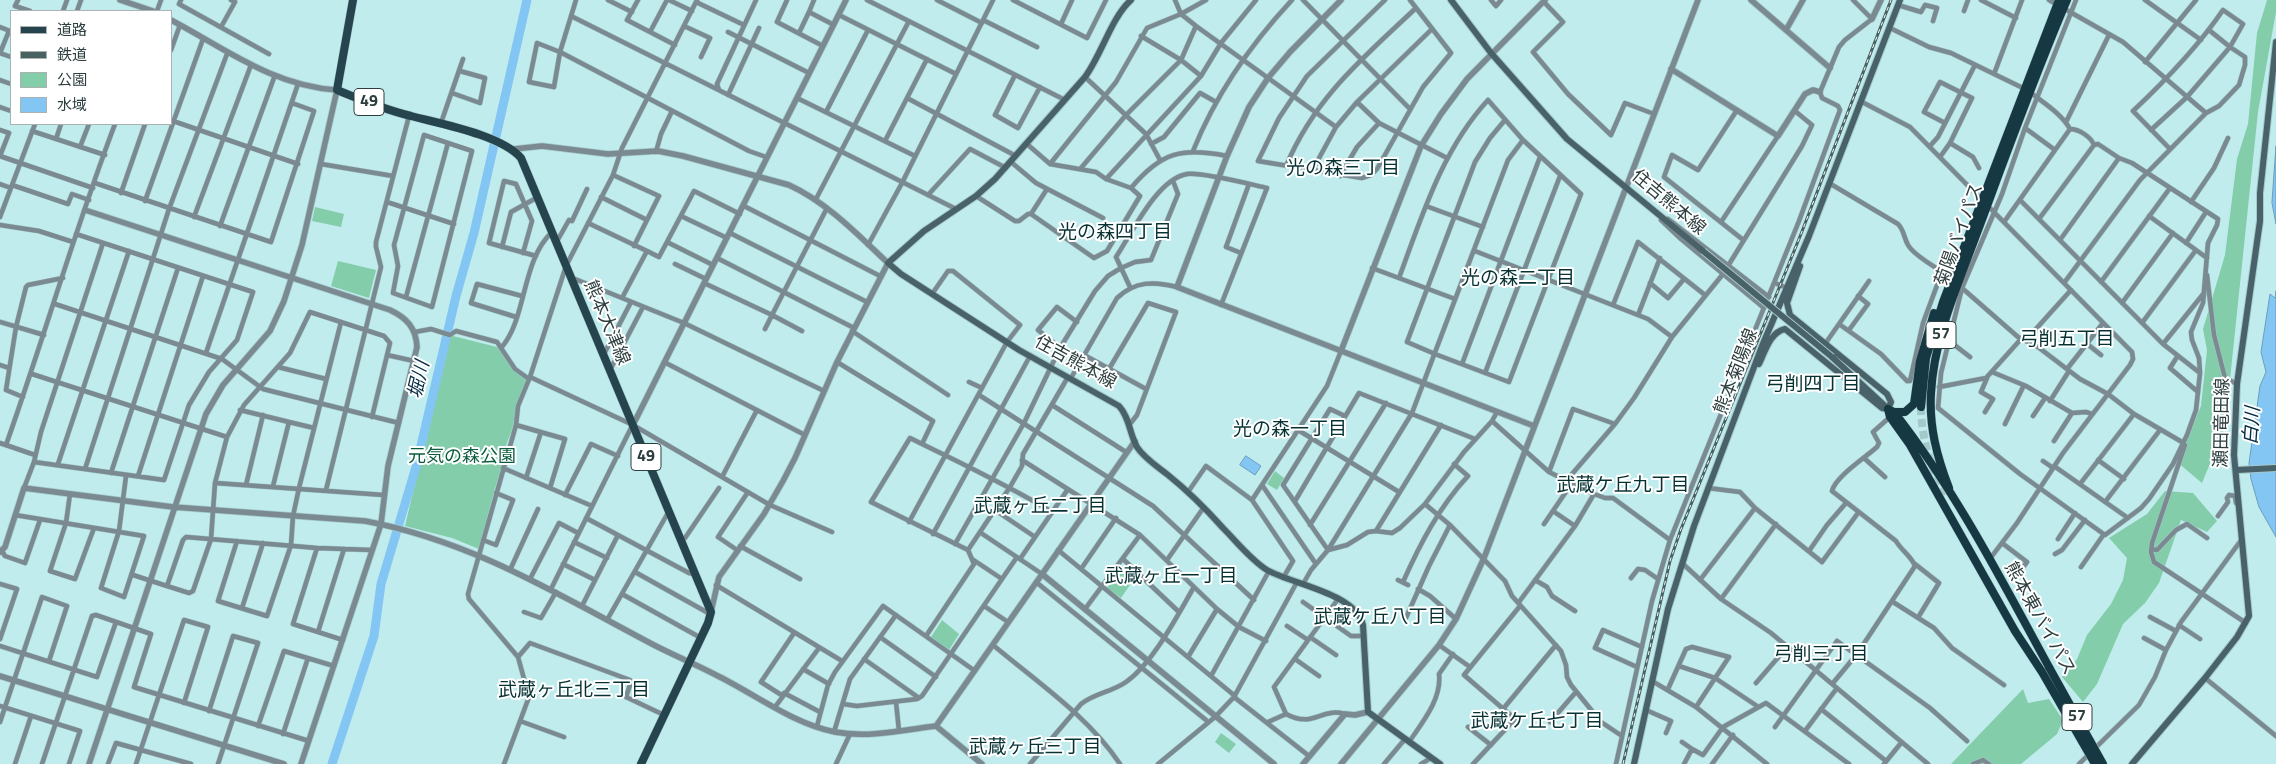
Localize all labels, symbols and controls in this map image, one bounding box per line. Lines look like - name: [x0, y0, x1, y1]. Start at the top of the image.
- legend: [10, 10, 172, 125]
- text: 道路: [57, 18, 87, 41]
- text: 鉄道: [57, 43, 87, 66]
- text: 公園: [57, 68, 87, 91]
- road number: 49: [354, 88, 384, 115]
- text: 水域: [57, 93, 87, 116]
- district label: 光の森三丁目: [1286, 158, 1400, 180]
- street label: 住吉熊本線: [1627, 166, 1709, 240]
- street label: 菊陽バイパス: [1931, 181, 1989, 289]
- district label: 光の森四丁目: [1058, 222, 1172, 244]
- district label: 光の森二丁目: [1461, 268, 1575, 290]
- street label: 熊本大津線: [578, 277, 634, 369]
- road number: 57: [1926, 322, 1956, 348]
- street label: 熊本菊陽線: [1711, 326, 1763, 418]
- district label: 弓削五丁目: [2020, 329, 2114, 351]
- street label: 住吉熊本線: [1030, 332, 1120, 394]
- water label: 堀川: [405, 359, 435, 401]
- district label: 弓削四丁目: [1766, 374, 1860, 396]
- street label: 瀬田竜田線: [2211, 378, 2235, 468]
- water label: 白川: [2240, 406, 2266, 446]
- district label: 光の森一丁目: [1233, 419, 1347, 441]
- road number: 49: [631, 444, 661, 471]
- park label: 元気の森公園: [408, 447, 516, 469]
- district label: 武蔵ケ丘九丁目: [1557, 475, 1689, 497]
- district label: 武蔵ヶ丘二丁目: [974, 496, 1106, 518]
- street label: 熊本東バイパス: [1999, 559, 2079, 679]
- district label: 武蔵ヶ丘一丁目: [1105, 566, 1237, 588]
- district label: 武蔵ケ丘八丁目: [1314, 607, 1446, 629]
- district label: 弓削三丁目: [1774, 644, 1868, 666]
- district label: 武蔵ヶ丘北三丁目: [498, 680, 650, 702]
- road number: 57: [2062, 704, 2092, 730]
- district label: 武蔵ケ丘七丁目: [1471, 711, 1603, 733]
- district label: 武蔵ヶ丘三丁目: [969, 737, 1101, 759]

